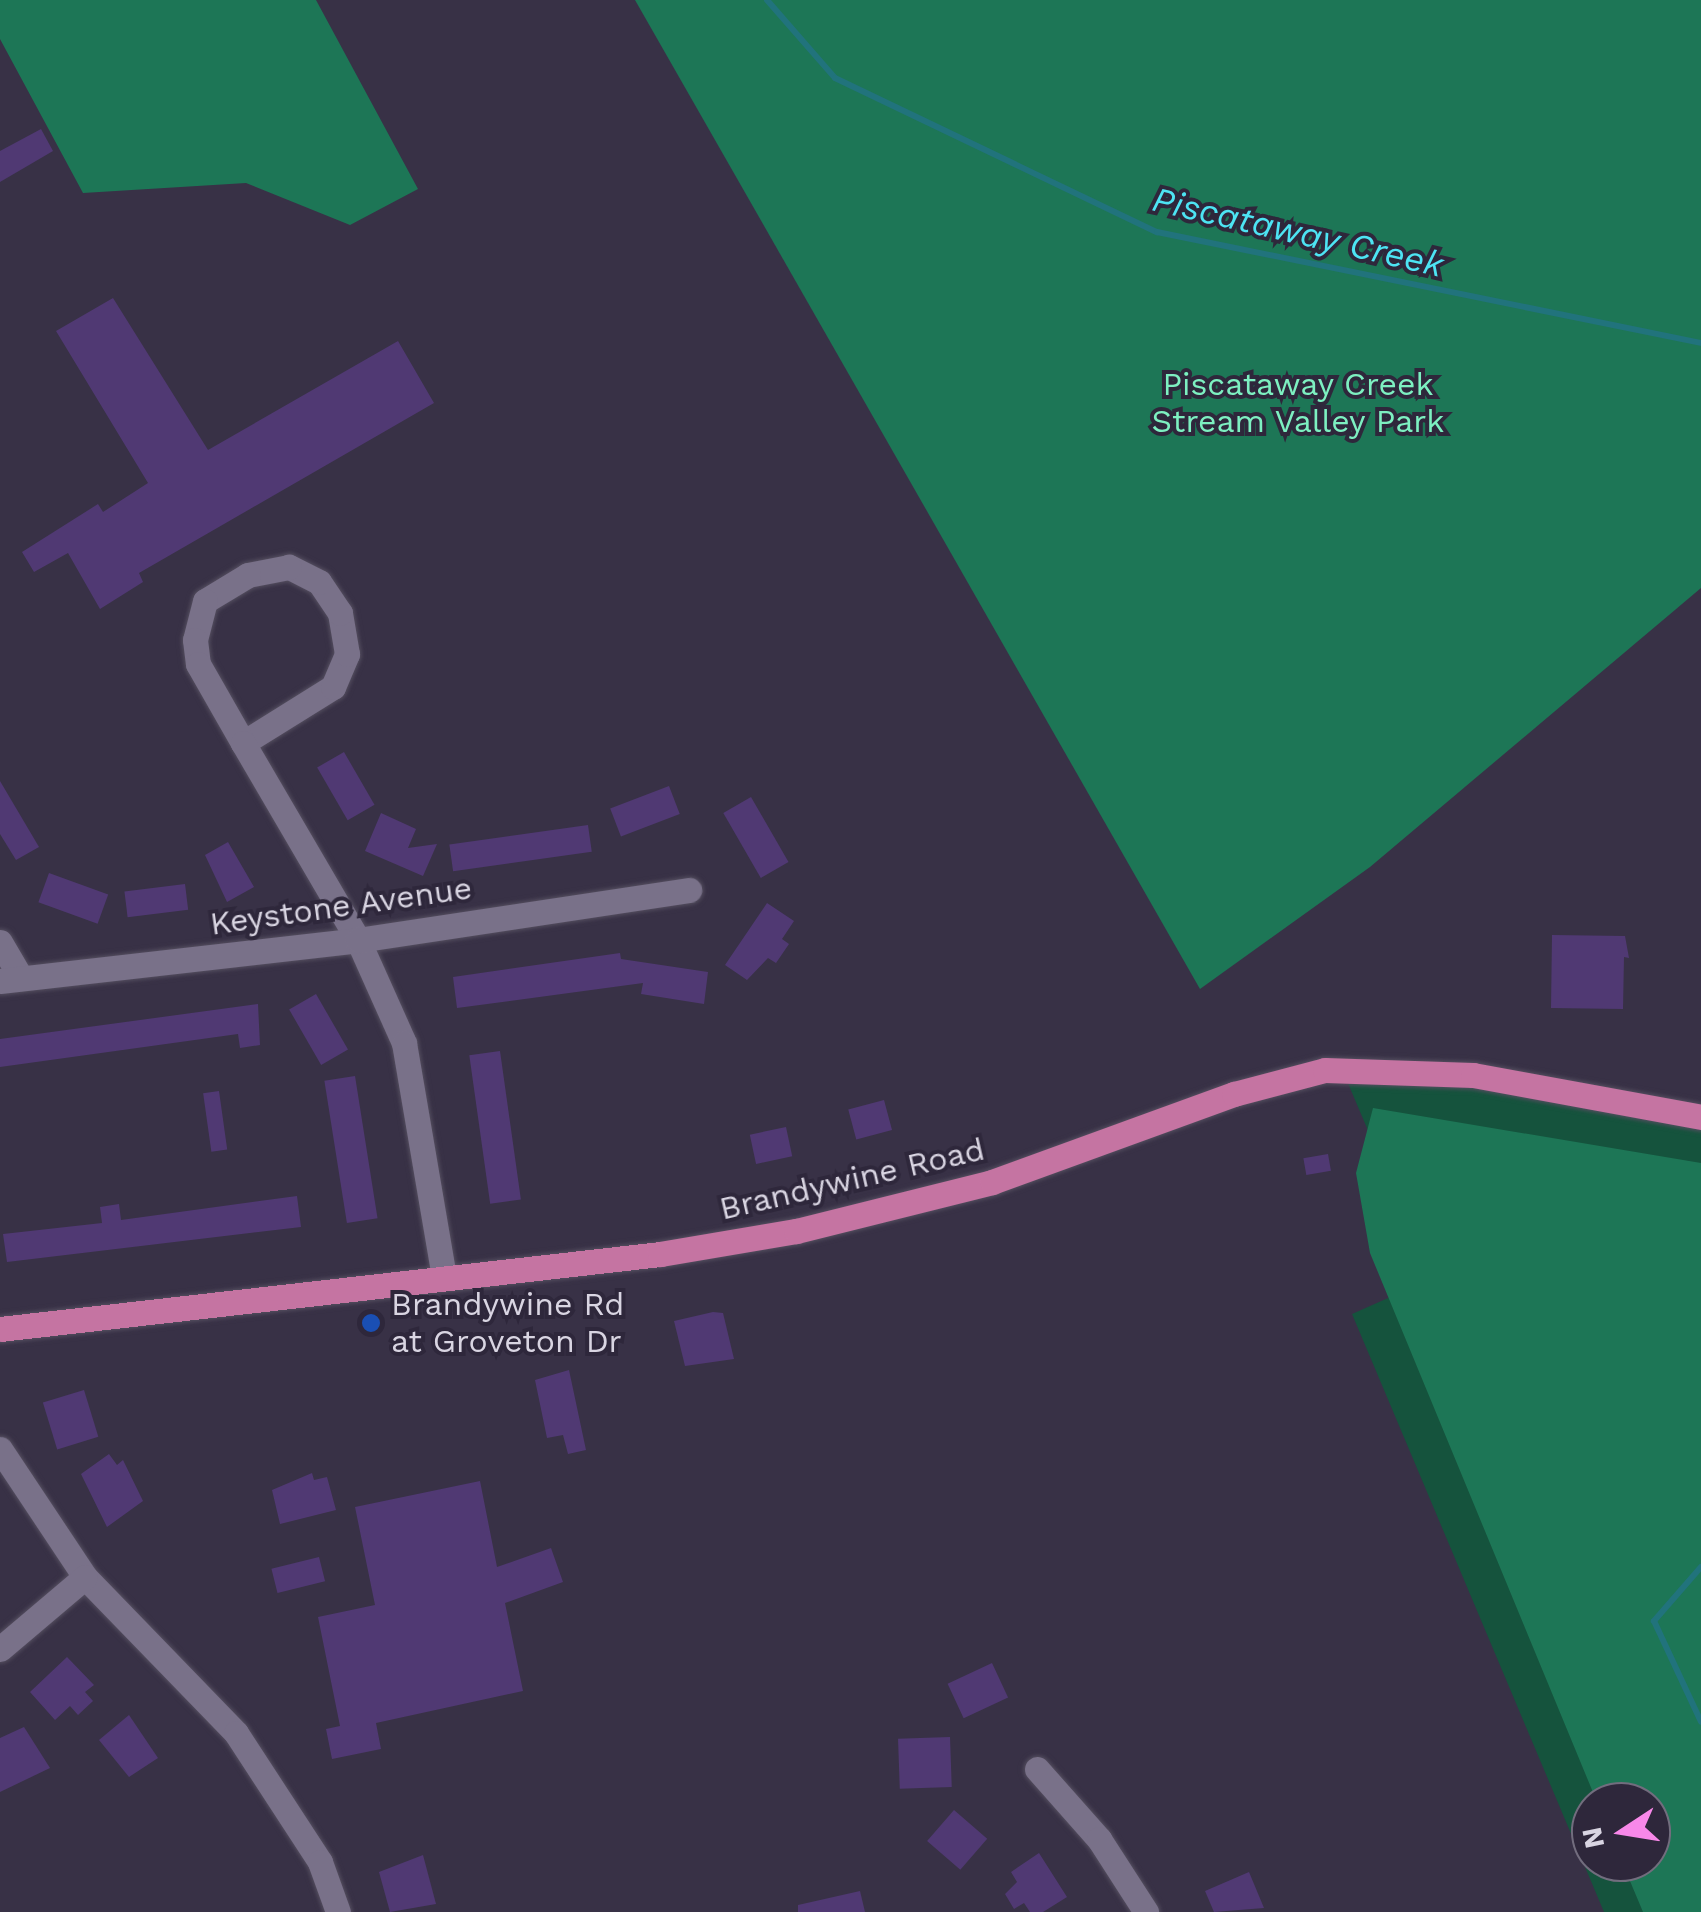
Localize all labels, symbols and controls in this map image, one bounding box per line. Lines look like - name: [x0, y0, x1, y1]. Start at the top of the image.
- water label: Piscataway Creek: [1148, 178, 1448, 286]
- park label: Piscataway Creek Stream Valley Park: [1151, 366, 1445, 441]
- street label: Keystone Avenue: [207, 869, 475, 943]
- street label: Brandywine Road: [716, 1130, 988, 1228]
- place label: Brandywine Rd at Groveton Dr: [391, 1286, 624, 1361]
- marker: Brandywine Rd at Groveton Dr: [360, 1312, 382, 1334]
- north arrow: [1571, 1782, 1671, 1882]
- text: N: [1575, 1824, 1611, 1852]

